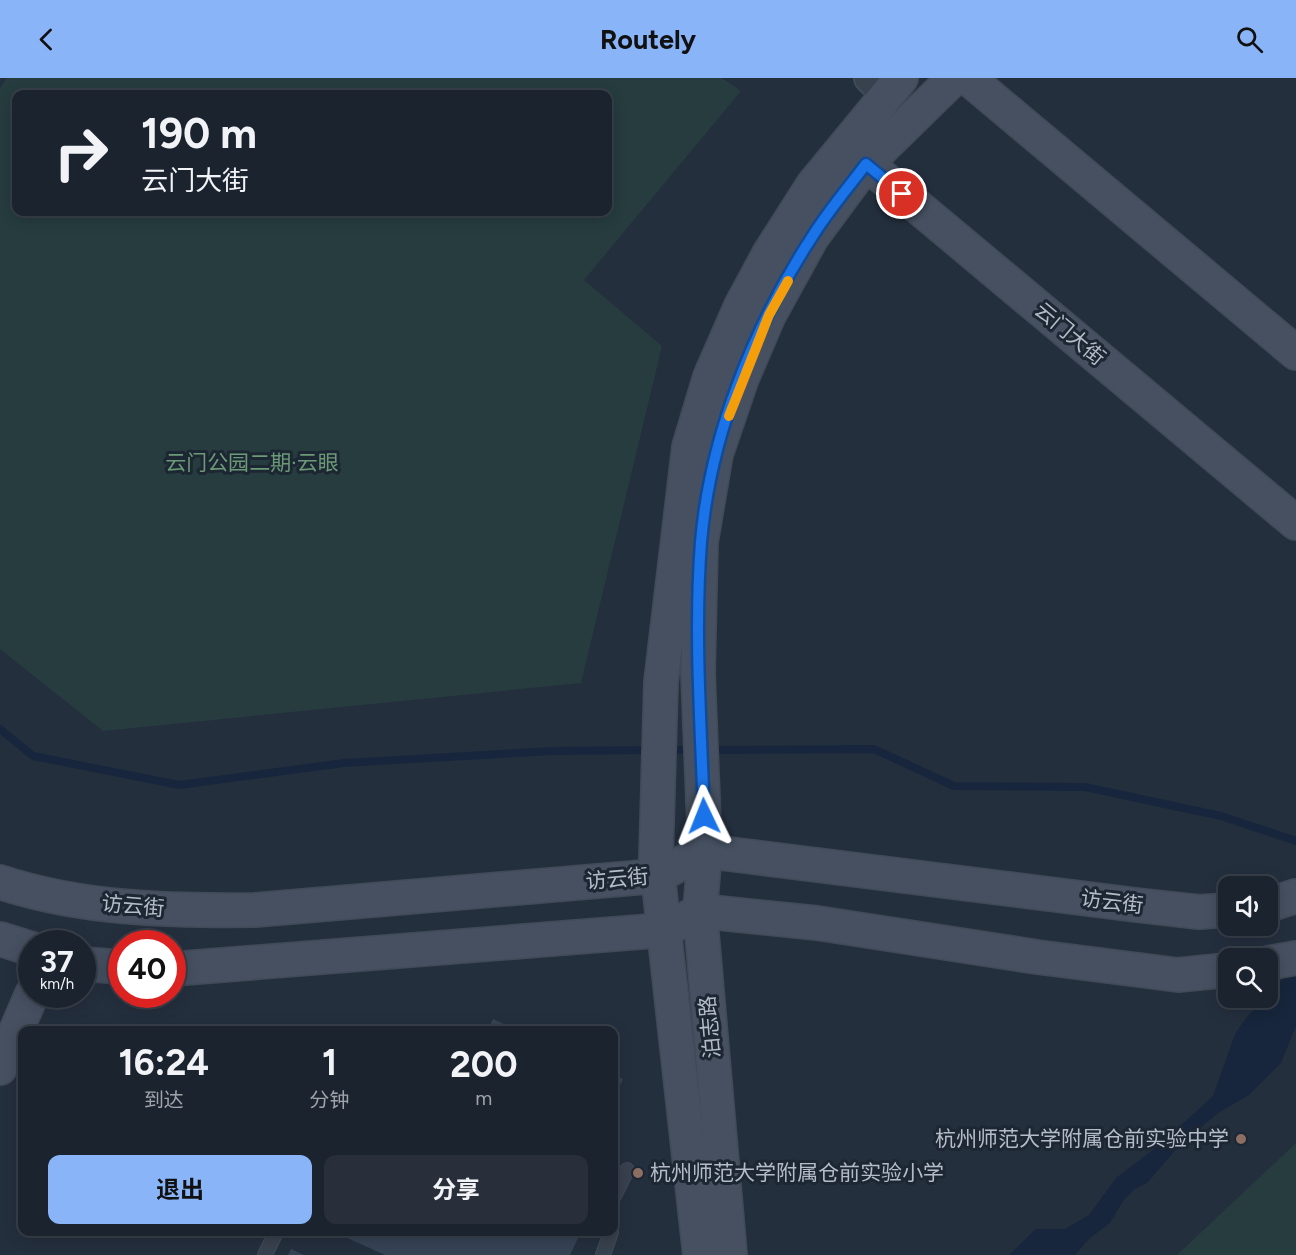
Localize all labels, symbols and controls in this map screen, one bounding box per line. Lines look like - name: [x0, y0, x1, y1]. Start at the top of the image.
- icon: back: [30, 23, 63, 56]
- text: Routely: [600, 23, 696, 56]
- icon: search: [1233, 23, 1266, 56]
- text: 190 m: [141, 108, 257, 159]
- icon: right: [42, 114, 120, 192]
- text: 云门大街: [141, 164, 249, 197]
- pin: [876, 168, 927, 219]
- icon: arrive: [885, 177, 918, 210]
- street label: 云门大街: [1030, 297, 1111, 370]
- park label: 云门公园二期·云眼: [165, 450, 339, 475]
- position arrow: [672, 784, 736, 848]
- street label: 访云街: [584, 863, 649, 894]
- map controls: [1218, 876, 1278, 1008]
- button: sound: [1218, 876, 1278, 936]
- street label: 访云街: [1079, 885, 1145, 918]
- street label: 访云街: [101, 890, 166, 921]
- speed limit sign: 40: [108, 930, 186, 1008]
- text: 37: [40, 943, 74, 980]
- button: search: [1218, 948, 1278, 1008]
- text: km/h: [40, 975, 74, 993]
- street label: 泊志路: [694, 995, 725, 1060]
- text: 16:24: [118, 1041, 209, 1084]
- text: 1: [322, 1041, 337, 1084]
- text: 200: [450, 1043, 518, 1086]
- text: m: [475, 1086, 492, 1110]
- text: 到达: [144, 1088, 184, 1112]
- text: 分钟: [310, 1088, 350, 1112]
- place label: 杭州师范大学附属仓前实验中学: [935, 1126, 1229, 1151]
- marker: 杭州师范大学附属仓前实验中学: [1234, 1132, 1248, 1146]
- button: 退出: [48, 1155, 312, 1224]
- button: 分享: [324, 1155, 588, 1224]
- place label: 杭州师范大学附属仓前实验小学: [650, 1160, 944, 1185]
- marker: 杭州师范大学附属仓前实验小学: [631, 1166, 645, 1180]

